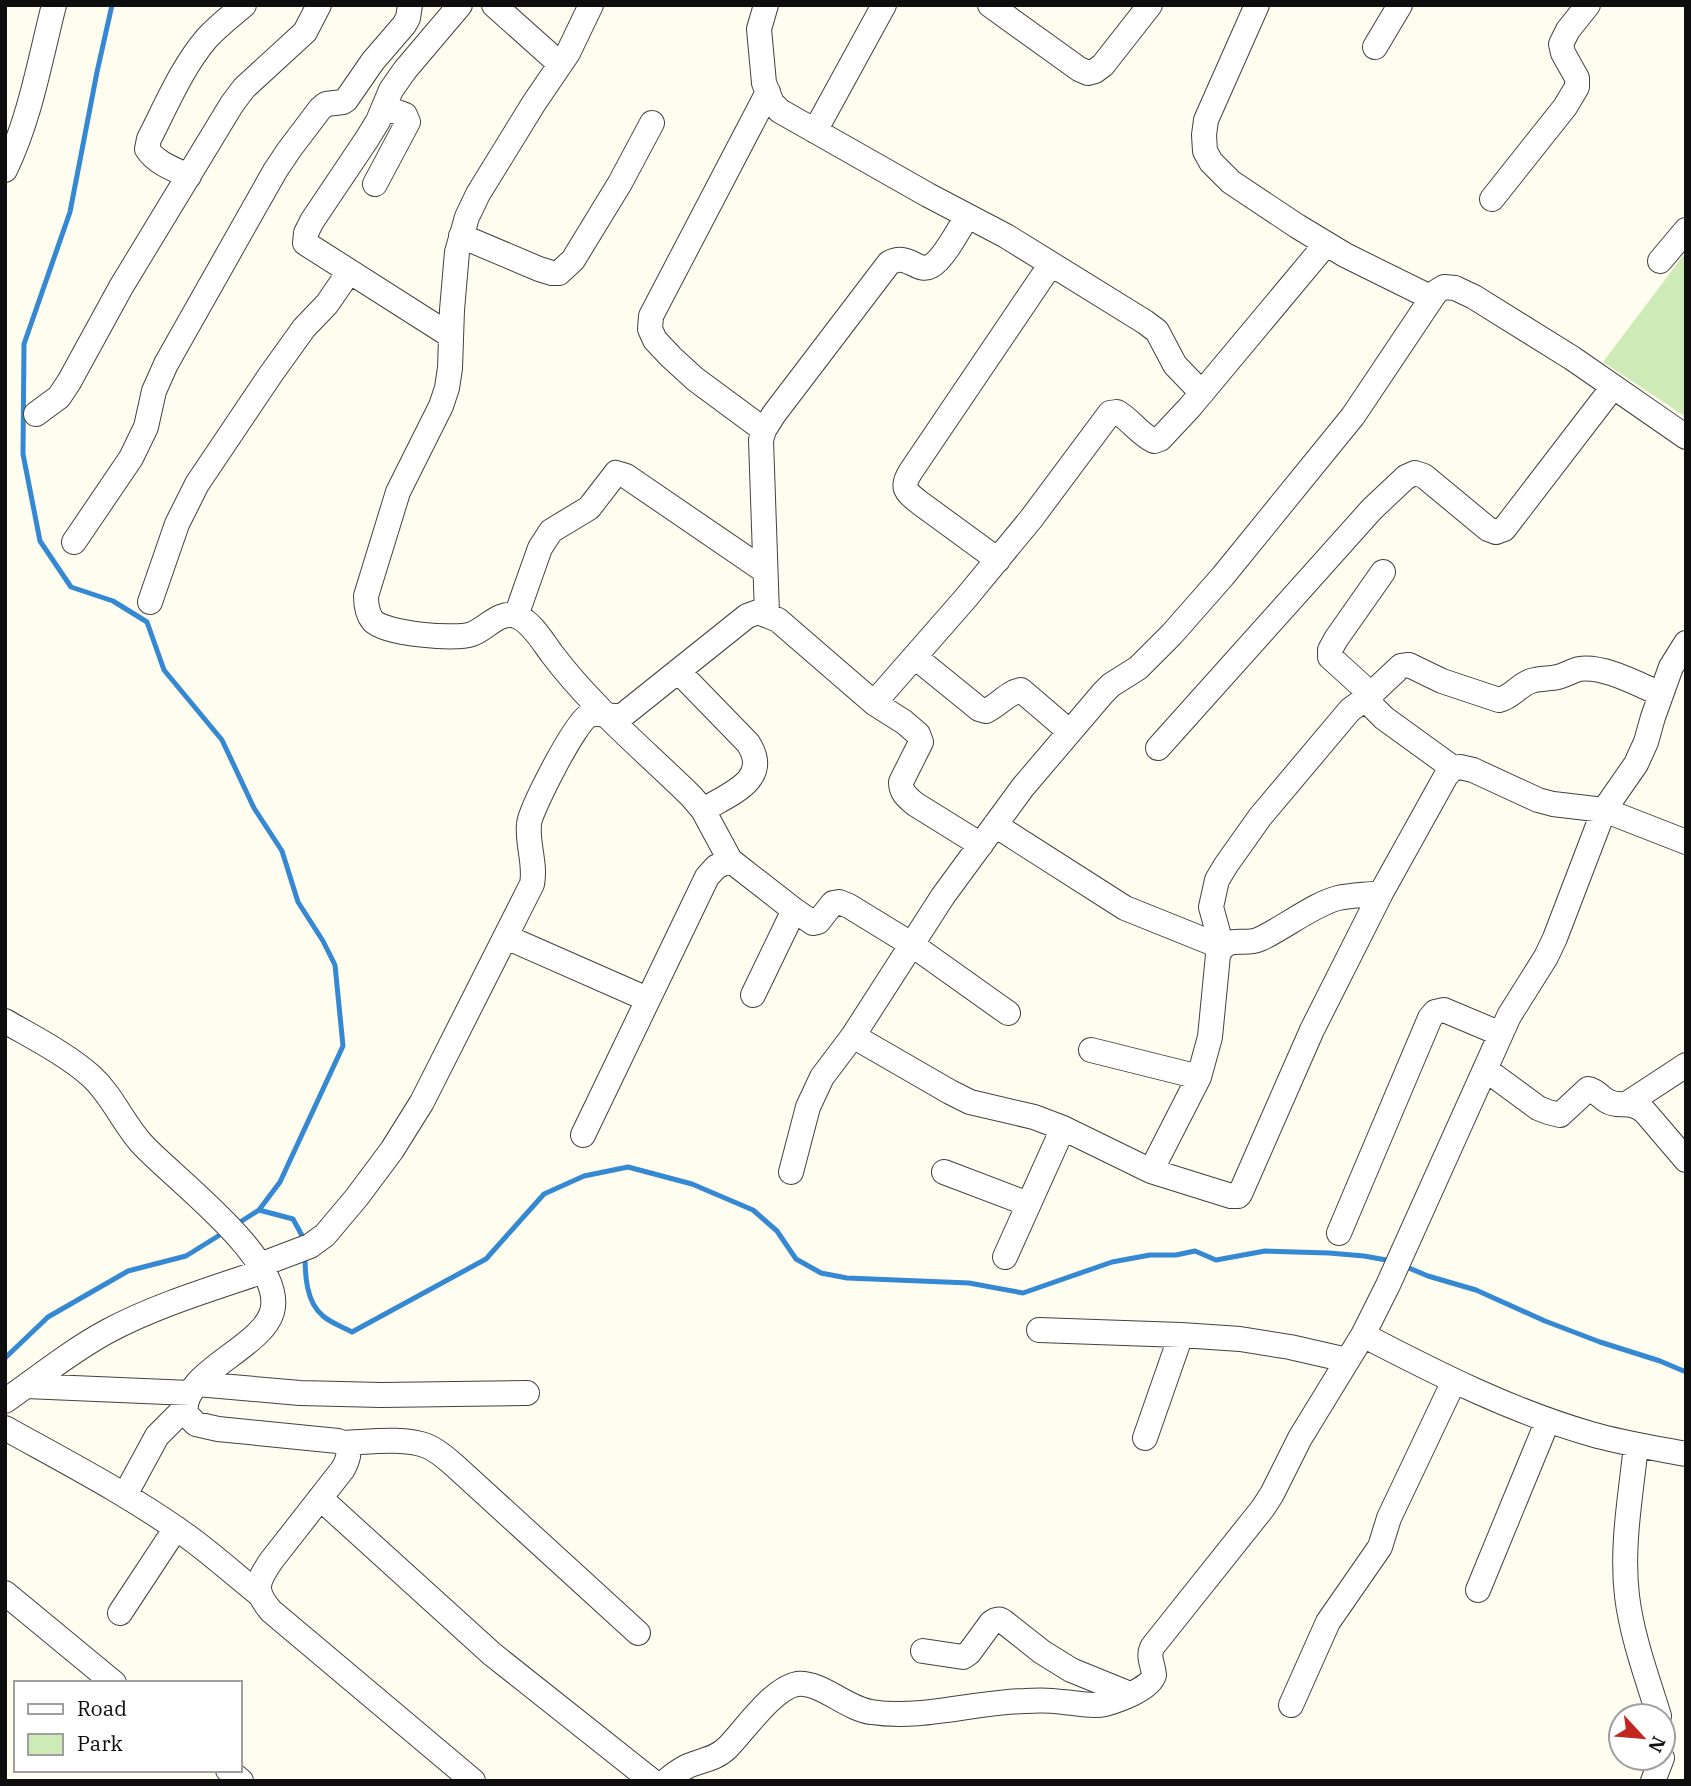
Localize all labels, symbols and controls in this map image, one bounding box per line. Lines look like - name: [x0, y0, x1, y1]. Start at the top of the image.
- legend: [14, 1681, 242, 1772]
- text: Road: [77, 1694, 127, 1722]
- north arrow: [1607, 1702, 1677, 1772]
- text: Park: [77, 1729, 124, 1757]
- text: N: [1643, 1732, 1671, 1756]

